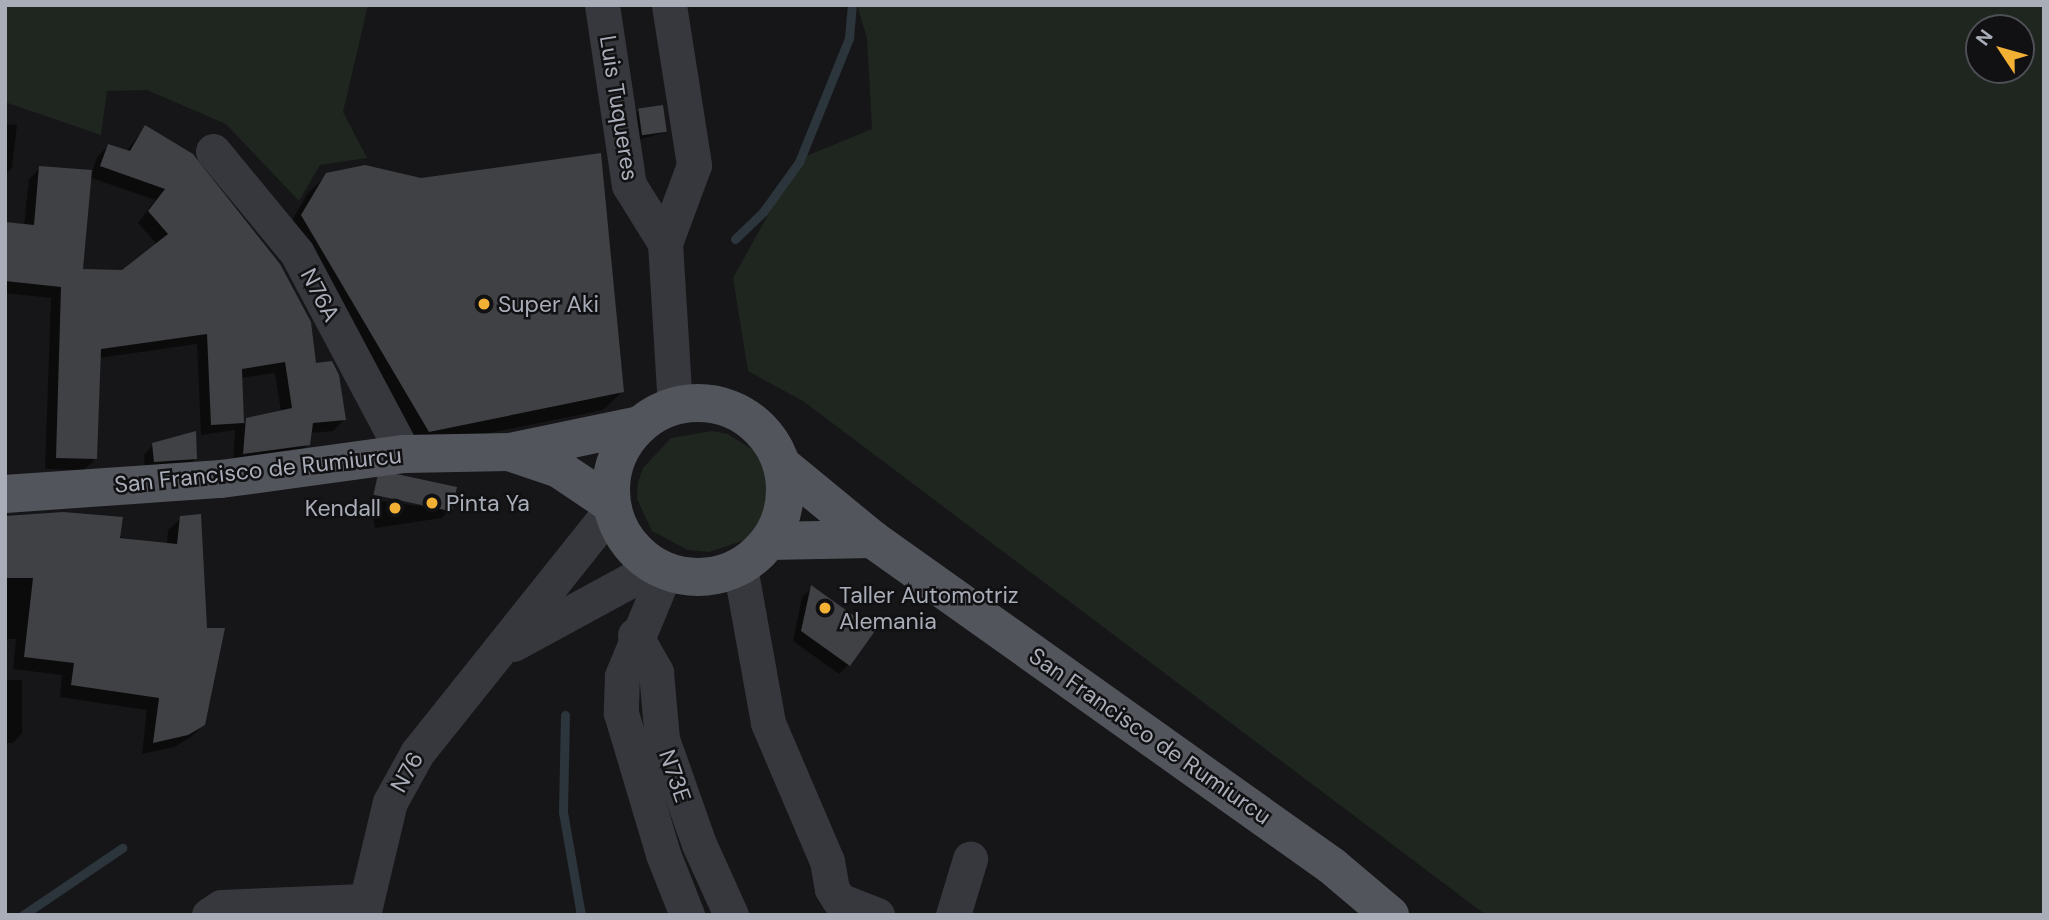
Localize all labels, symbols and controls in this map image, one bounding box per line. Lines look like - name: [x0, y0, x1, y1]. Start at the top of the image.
- north arrow: [1965, 14, 2035, 84]
- text: N: [1970, 25, 1998, 50]
- street label: Luis Tuqueres: [594, 33, 644, 183]
- street label: N76A: [295, 264, 345, 326]
- place label: Super Aki: [498, 290, 599, 318]
- marker: Super Aki: [476, 296, 492, 312]
- street label: San Francisco de Rumiurcu: [113, 441, 403, 499]
- place label: Pinta Ya: [446, 489, 530, 517]
- place label: Kendall: [305, 494, 381, 522]
- marker: Pinta Ya: [424, 495, 440, 511]
- marker: Kendall: [387, 500, 403, 516]
- place label: Taller Automotriz Alemania: [839, 581, 1018, 635]
- marker: Taller Automotriz Alemania: [817, 600, 833, 616]
- street label: San Francisco de Rumiurcu: [1024, 642, 1276, 830]
- street label: N73E: [653, 746, 697, 806]
- street label: N76: [385, 747, 429, 797]

